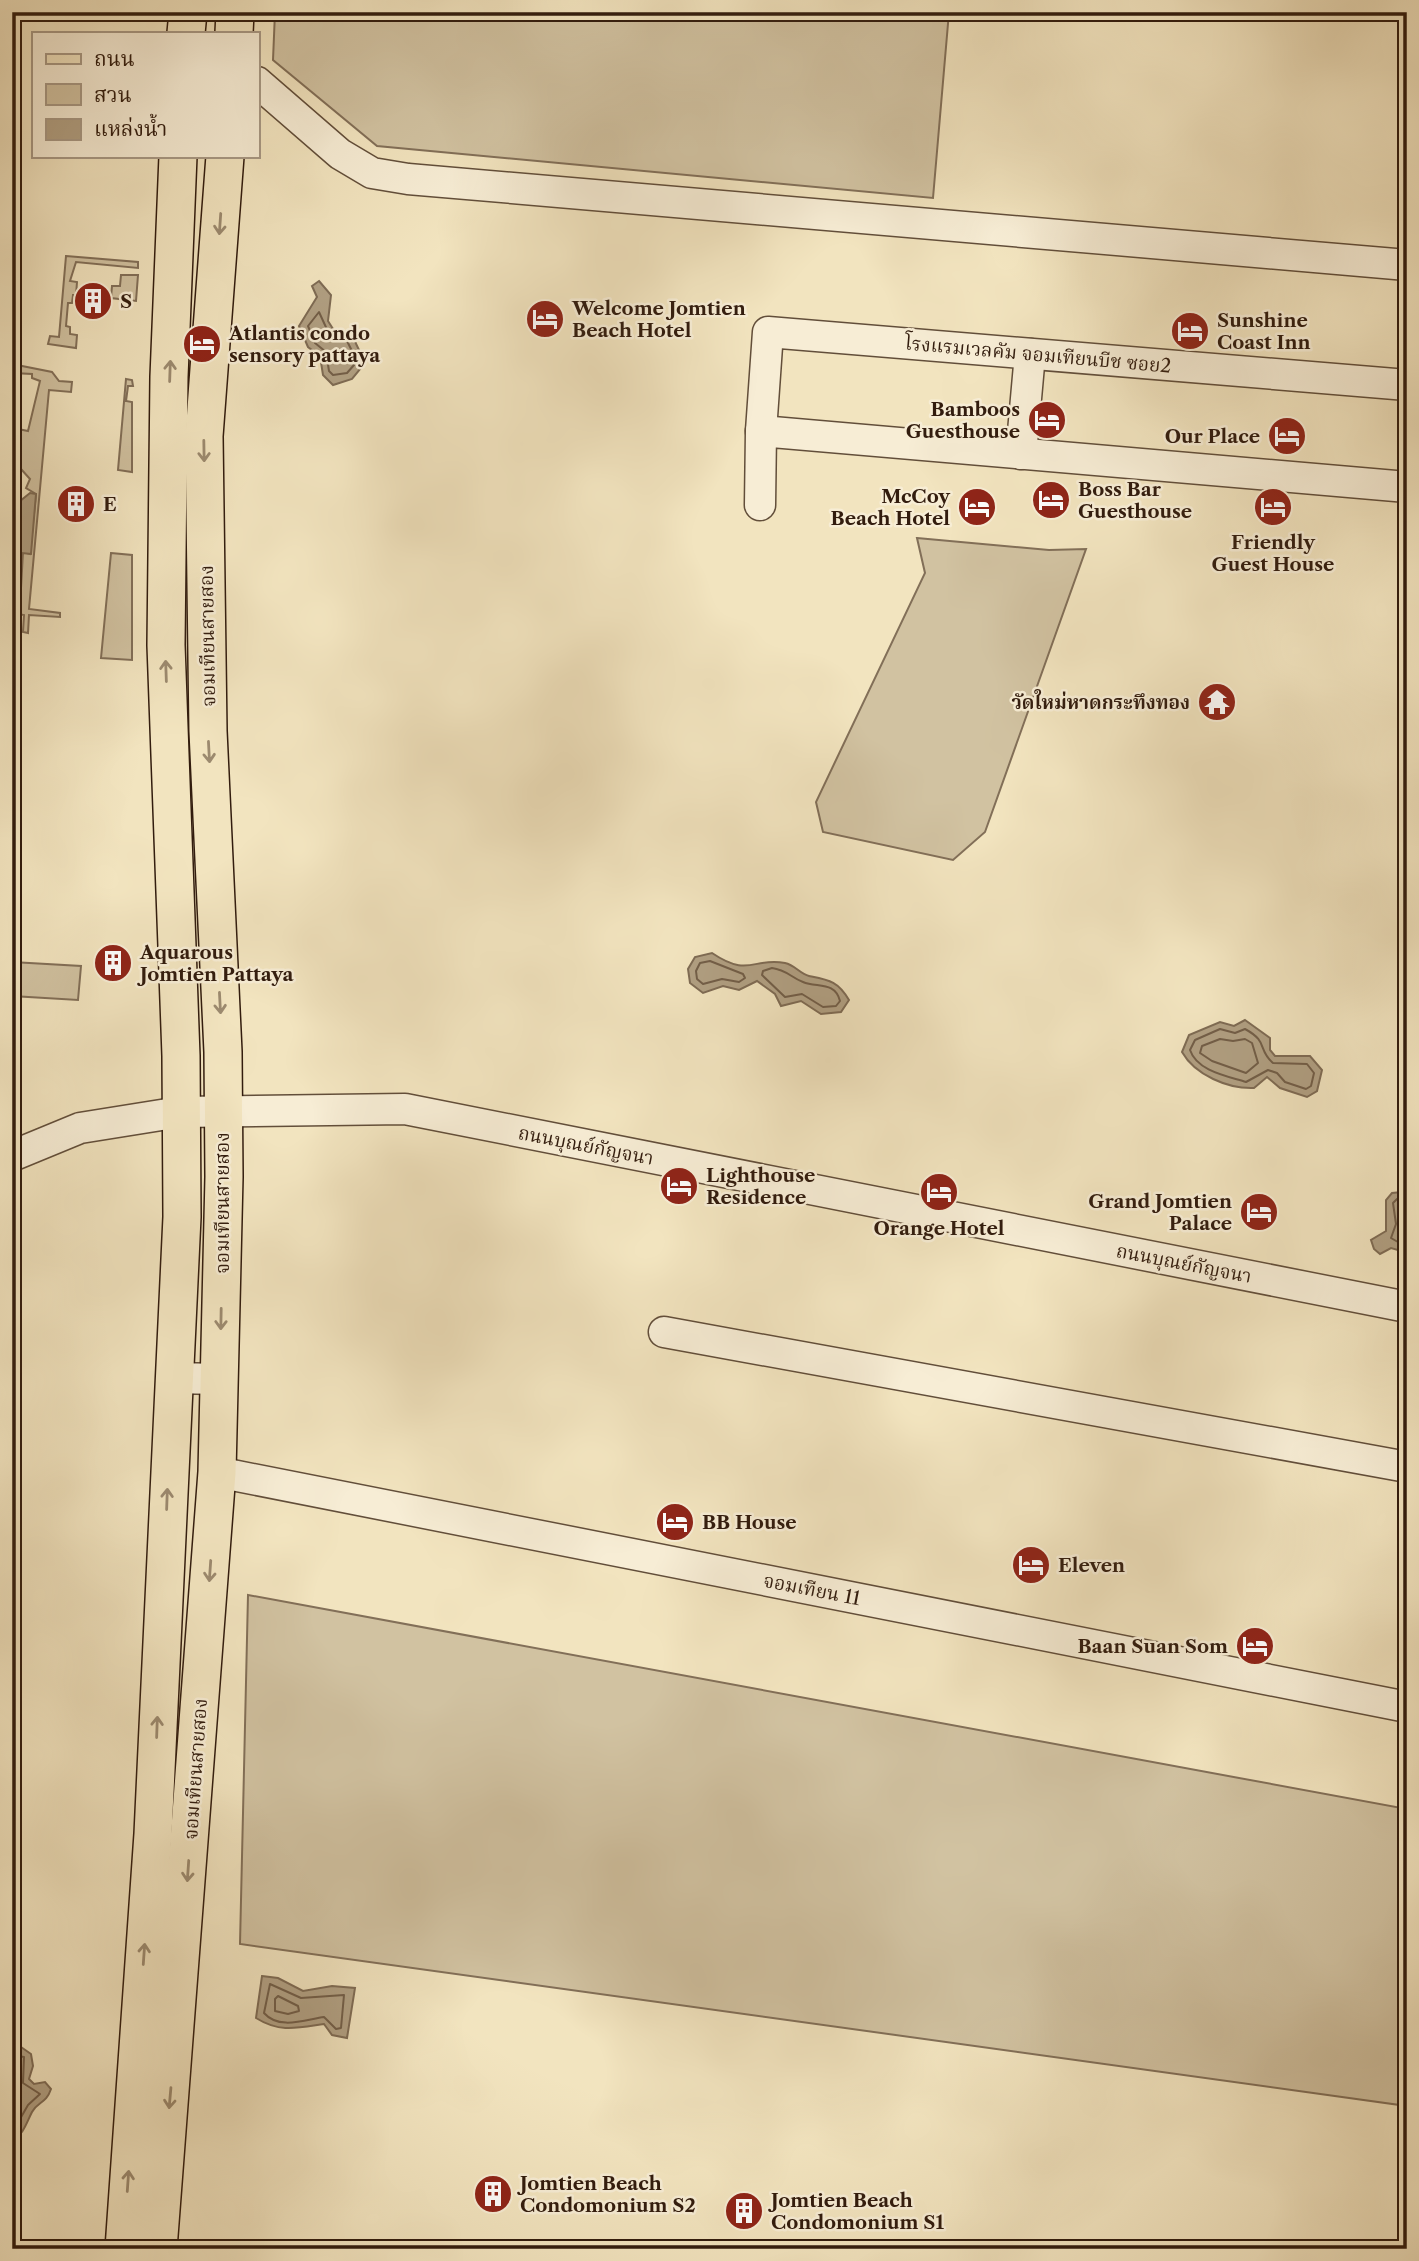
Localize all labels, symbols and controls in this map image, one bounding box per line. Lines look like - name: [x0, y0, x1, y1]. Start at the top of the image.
- legend: [32, 32, 259, 158]
- text: ถนน: [94, 46, 135, 71]
- text: สวน: [94, 82, 132, 107]
- text: แหล่งน้ำ: [94, 113, 167, 141]
- one-way arrow: [213, 212, 226, 235]
- building icon: S: [72, 280, 114, 322]
- place label: S: [120, 290, 132, 313]
- place label: Welcome Jomtien Beach Hotel: [571, 297, 746, 342]
- hotel icon: Welcome Jomtien Beach Hotel: [524, 298, 566, 340]
- place label: Sunshine Coast Inn: [1217, 309, 1311, 354]
- hotel icon: Sunshine Coast Inn: [1169, 310, 1211, 352]
- place label: Atlantis condo sensory pattaya: [228, 322, 381, 367]
- hotel icon: Atlantis condo sensory pattaya: [181, 323, 223, 365]
- street label: โรงแรมเวลคัม จอมเทียนบีช ซอย2: [903, 328, 1173, 378]
- one-way arrow: [163, 359, 176, 382]
- place label: Bamboos Guesthouse: [906, 398, 1020, 443]
- hotel icon: Bamboos Guesthouse: [1026, 399, 1068, 441]
- hotel icon: Our Place: [1266, 415, 1308, 457]
- place label: Our Place: [1165, 425, 1260, 448]
- one-way arrow: [198, 439, 211, 462]
- place label: Boss Bar Guesthouse: [1078, 478, 1192, 523]
- hotel icon: Boss Bar Guesthouse: [1030, 479, 1072, 521]
- building icon: E: [55, 483, 97, 525]
- place label: McCoy Beach Hotel: [831, 485, 951, 530]
- hotel icon: McCoy Beach Hotel: [956, 486, 998, 528]
- hotel icon: Friendly Guest House: [1252, 486, 1294, 528]
- place label: E: [103, 493, 117, 516]
- place label: Friendly Guest House: [1212, 531, 1334, 576]
- street label: จอมเทียนสายสอง: [195, 565, 220, 707]
- one-way arrow: [160, 660, 173, 683]
- temple icon: วัดใหม่หาดกระทึงทอง: [1196, 681, 1238, 723]
- place label: วัดใหม่หาดกระทึงทอง: [1011, 689, 1190, 714]
- one-way arrow: [203, 740, 216, 763]
- place label: Aquarous Jomtien Pattaya: [137, 941, 295, 986]
- building icon: Aquarous Jomtien Pattaya: [92, 942, 134, 984]
- one-way arrow: [214, 992, 227, 1015]
- street label: ถนนบุณย์กัญจนา: [516, 1121, 656, 1171]
- street label: จอมเทียนสายสอง: [211, 1132, 234, 1274]
- place label: Lighthouse Residence: [706, 1164, 815, 1209]
- hotel icon: Lighthouse Residence: [658, 1165, 700, 1207]
- hotel icon: Orange Hotel: [918, 1171, 960, 1213]
- place label: Grand Jomtien Palace: [1088, 1190, 1232, 1235]
- hotel icon: Grand Jomtien Palace: [1238, 1191, 1280, 1233]
- place label: Orange Hotel: [873, 1217, 1005, 1240]
- street label: ถนนบุณย์กัญจนา: [1114, 1239, 1254, 1289]
- one-way arrow: [214, 1307, 228, 1330]
- one-way arrow: [161, 1488, 174, 1511]
- hotel icon: BB House: [654, 1501, 696, 1543]
- place label: BB House: [702, 1511, 797, 1534]
- hotel icon: Eleven: [1010, 1544, 1052, 1586]
- place label: Eleven: [1058, 1554, 1125, 1577]
- one-way arrow: [203, 1559, 216, 1581]
- street label: จอมเทียน 11: [762, 1569, 862, 1610]
- hotel icon: Baan Suan Som: [1234, 1625, 1276, 1667]
- place label: Baan Suan Som: [1077, 1635, 1228, 1658]
- street label: จอมเทียนสายสอง: [179, 1698, 212, 1840]
- one-way arrow: [151, 1715, 164, 1738]
- one-way arrow: [181, 1859, 194, 1882]
- one-way arrow: [137, 1942, 150, 1965]
- one-way arrow: [163, 2086, 176, 2108]
- one-way arrow: [122, 2170, 135, 2192]
- place label: Jomtien Beach Condomonium S2: [517, 2172, 696, 2217]
- building icon: Jomtien Beach Condomonium S2: [472, 2173, 514, 2215]
- place label: Jomtien Beach Condomonium S1: [768, 2189, 944, 2234]
- building icon: Jomtien Beach Condomonium S1: [723, 2190, 765, 2232]

